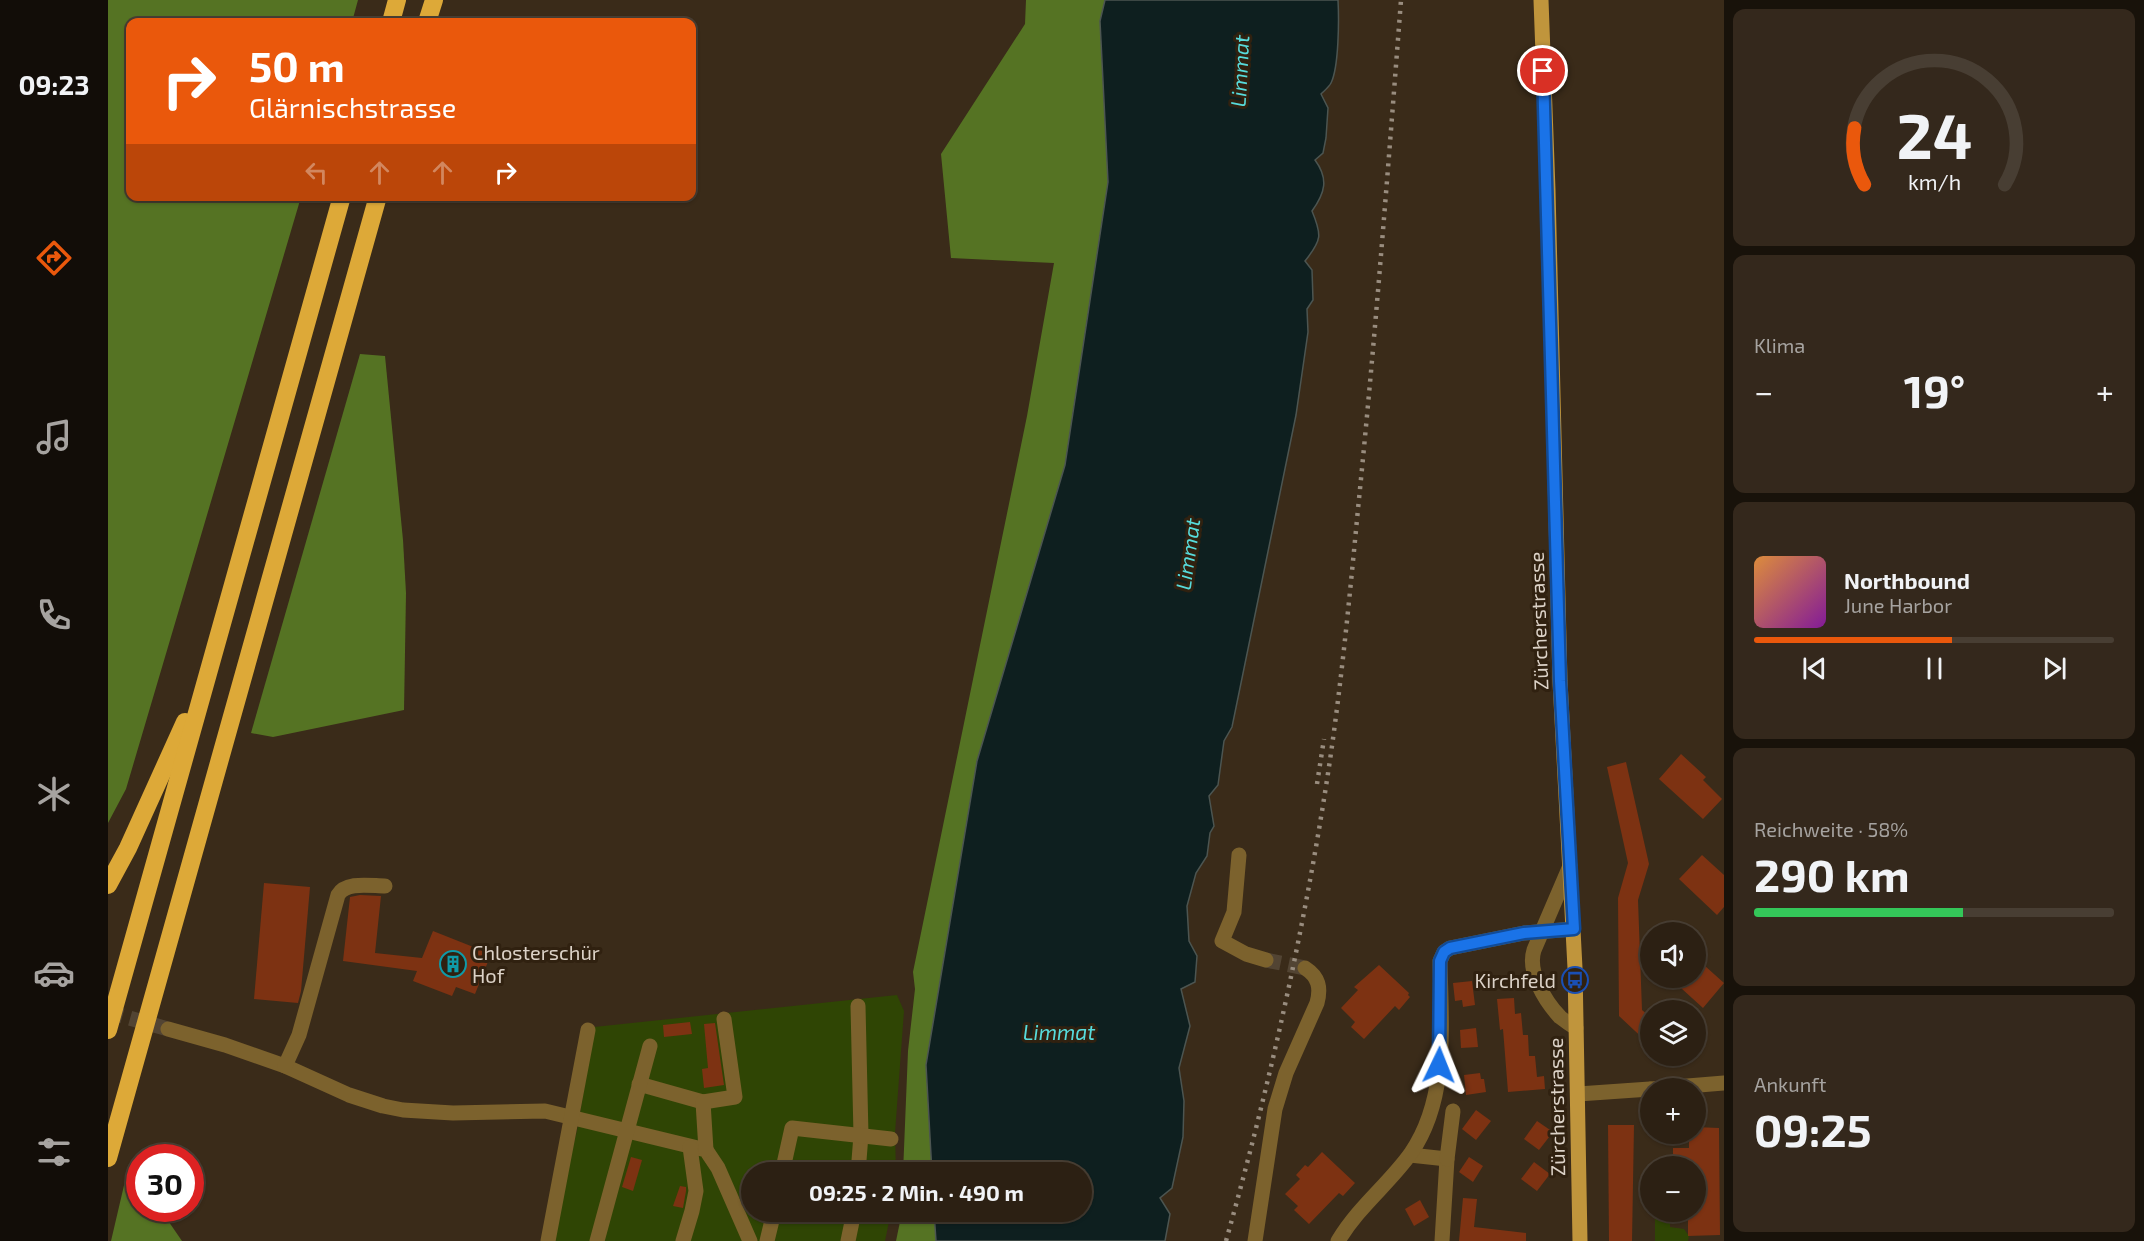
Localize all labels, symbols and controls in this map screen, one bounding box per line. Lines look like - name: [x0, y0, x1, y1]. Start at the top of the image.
- water label: Limmat: [1225, 34, 1253, 108]
- text: 50 m: [249, 40, 345, 90]
- icon: right: [150, 42, 228, 120]
- pin: [1517, 45, 1568, 96]
- icon: arrive: [1526, 54, 1559, 87]
- text: 09:23: [19, 68, 89, 100]
- text: Glärnischstrasse: [249, 91, 456, 123]
- text: 24: [1896, 97, 1972, 172]
- icon: left: [300, 156, 333, 189]
- icon: ahead: [363, 156, 396, 189]
- icon: ahead: [426, 156, 459, 189]
- icon: right: [489, 156, 522, 189]
- text: km/h: [1907, 169, 1961, 194]
- icon: directions: [33, 237, 75, 279]
- text: Klima: [1754, 333, 1805, 357]
- text: 19°: [1904, 363, 1965, 417]
- text: −: [1754, 371, 1773, 411]
- text: +: [2096, 371, 2114, 411]
- icon: music: [33, 416, 75, 458]
- water label: Limmat: [1170, 516, 1204, 592]
- street label: Zürcherstrasse: [1524, 551, 1552, 691]
- text: Northbound: [1844, 567, 1970, 593]
- text: June Harbor: [1844, 593, 1952, 617]
- icon: phone: [33, 594, 75, 636]
- icon: previous: [1798, 652, 1831, 685]
- icon: pause: [1918, 652, 1951, 685]
- icon: next: [2038, 652, 2071, 685]
- icon: climate: [33, 773, 75, 815]
- text: Reichweite · 58%: [1754, 817, 1908, 841]
- text: 290 km: [1754, 847, 1910, 901]
- map controls: [1640, 922, 1706, 1222]
- button: sound: [1640, 922, 1706, 988]
- place label: Chlosterschür Hof: [472, 940, 600, 987]
- building icon: Chlosterschür Hof: [438, 949, 468, 979]
- icon: car: [33, 952, 75, 994]
- bus stop icon: Kirchfeld: [1560, 965, 1590, 995]
- place label: Kirchfeld: [1474, 968, 1556, 992]
- button: layers: [1640, 1000, 1706, 1066]
- water label: Limmat: [1023, 1019, 1095, 1044]
- position arrow: [1407, 1033, 1471, 1097]
- street label: Zürcherstrasse: [1543, 1038, 1569, 1176]
- text: Ankunft: [1754, 1072, 1826, 1096]
- button: +: [1640, 1078, 1706, 1144]
- text: 09:25: [1754, 1102, 1872, 1156]
- icon: filters: [33, 1131, 75, 1173]
- speed limit sign: 30: [126, 1144, 204, 1222]
- button: −: [1640, 1156, 1706, 1222]
- text: 09:25 · 2 Min. · 490 m: [809, 1179, 1024, 1205]

